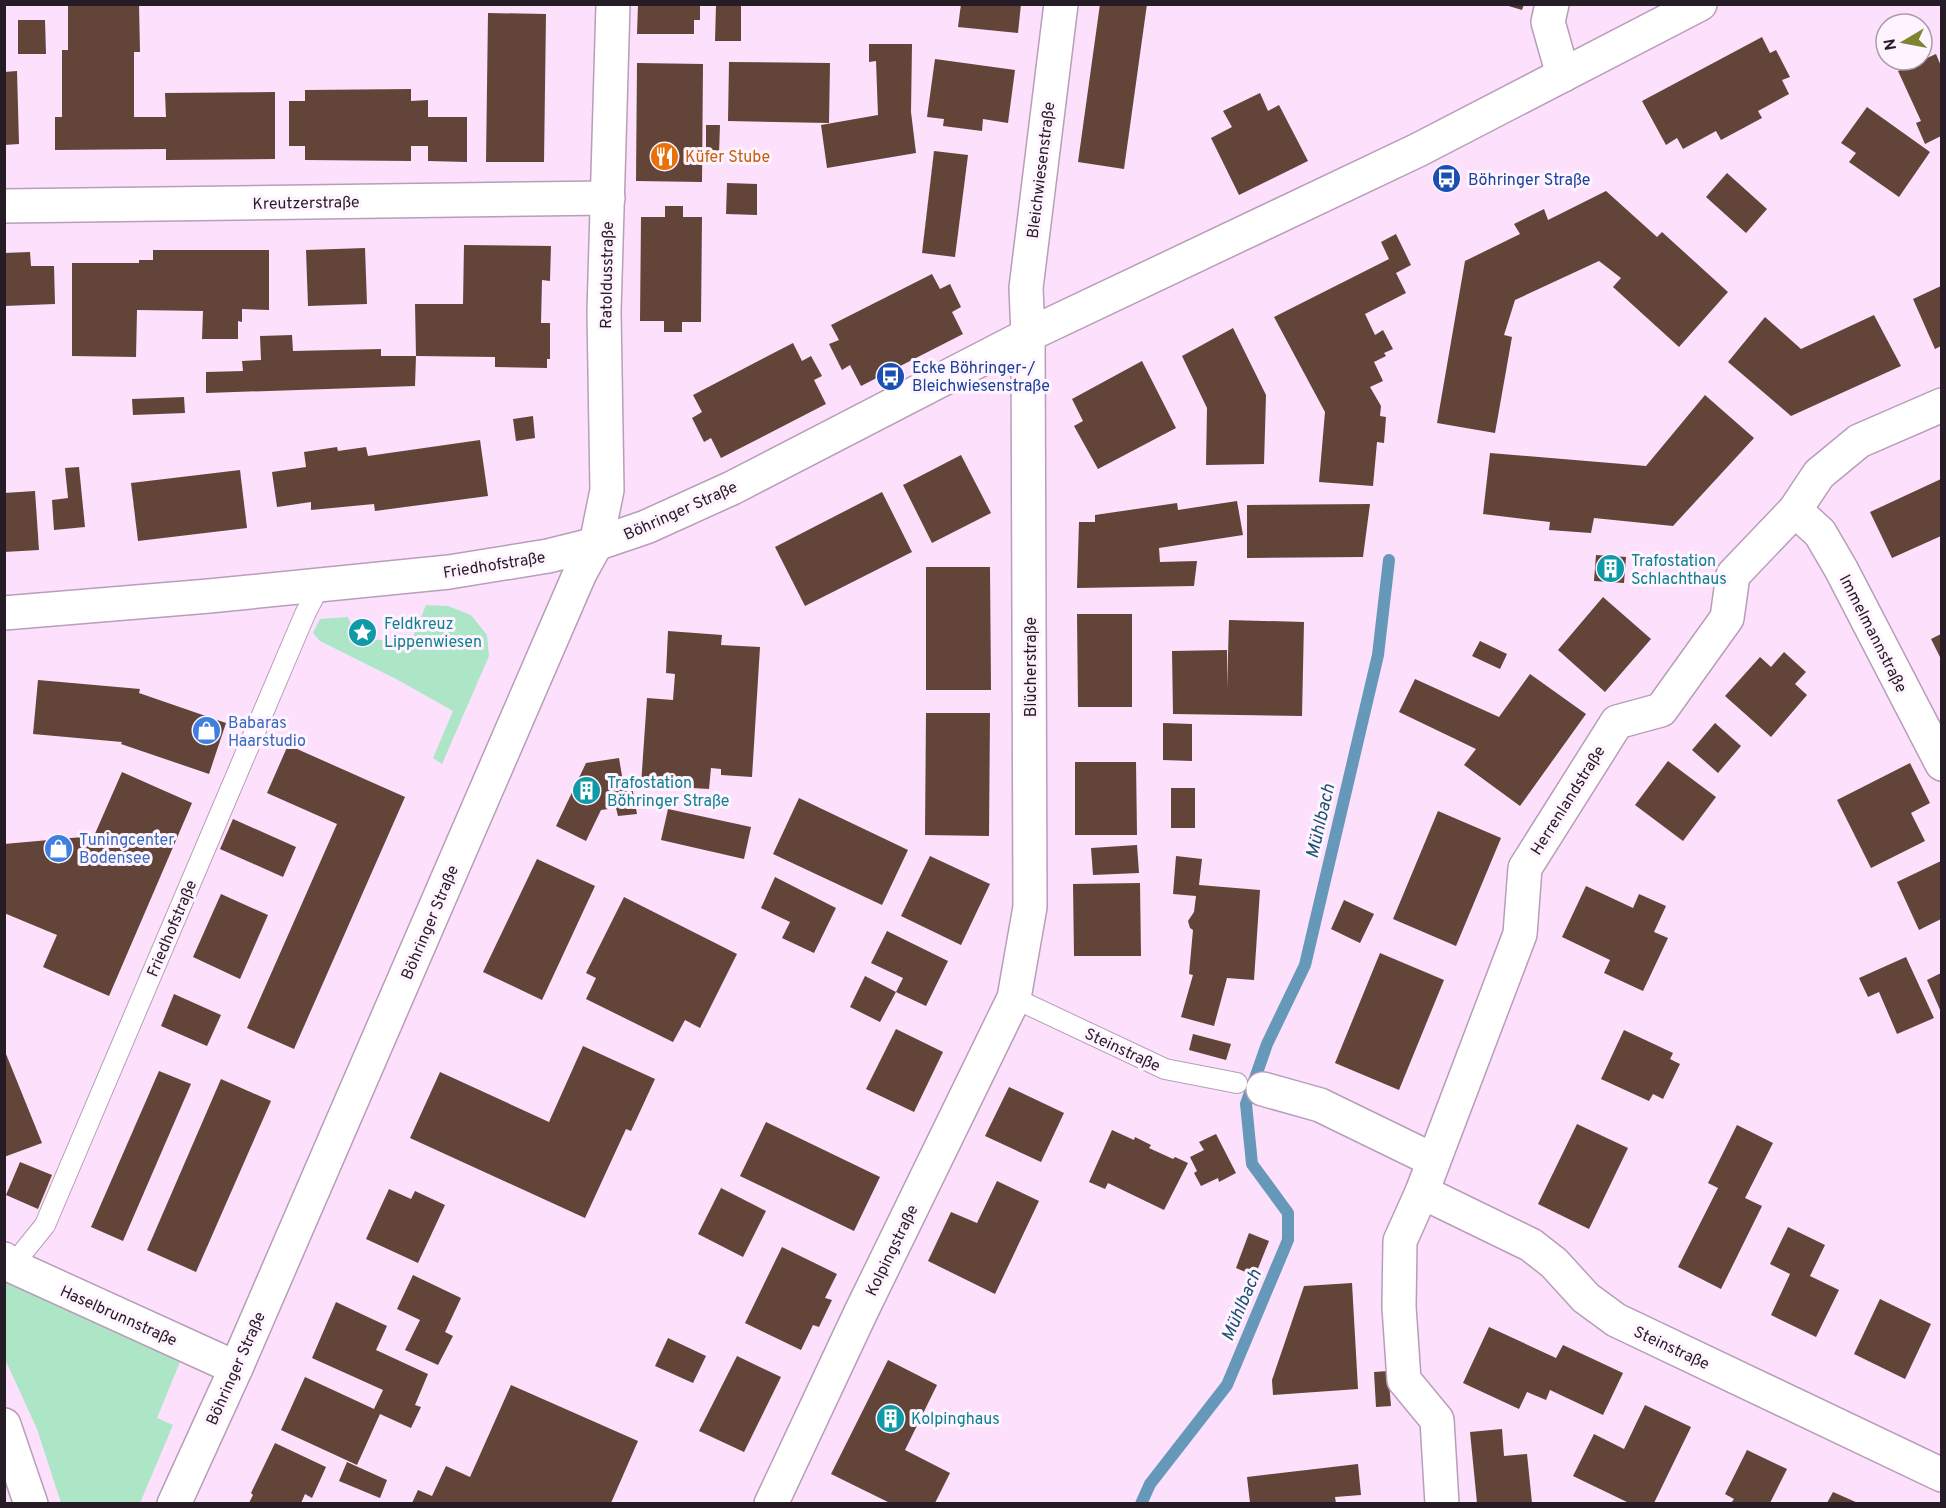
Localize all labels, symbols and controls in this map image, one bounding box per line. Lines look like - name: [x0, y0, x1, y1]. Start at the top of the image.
- north arrow: [1874, 12, 1934, 72]
- text: N: [1880, 37, 1902, 52]
- street label: Bleichwiesenstraße: [1024, 101, 1060, 240]
- restaurant icon: Küfer Stube: [648, 140, 680, 172]
- place label: Küfer Stube: [685, 148, 770, 168]
- bus stop icon: Böhringer Straße: [1431, 163, 1463, 195]
- place label: Böhringer Straße: [1468, 171, 1590, 191]
- street label: Kreutzerstraße: [252, 193, 360, 215]
- street label: Ratoldusstraße: [597, 221, 619, 329]
- place label: Ecke Böhringer-/ Bleichwiesenstraße: [912, 359, 1050, 397]
- bus stop icon: Ecke Böhringer-/ Bleichwiesenstraße: [875, 360, 907, 392]
- street label: Böhringer Straße: [621, 478, 741, 546]
- street label: Friedhofstraße: [442, 548, 547, 584]
- place label: Trafostation Schlachthaus: [1631, 552, 1727, 590]
- building icon: Trafostation Schlachthaus: [1594, 553, 1626, 585]
- street label: Immelmannstraße: [1834, 572, 1911, 696]
- place label: Feldkreuz Lippenwiesen: [384, 615, 482, 653]
- place icon: Feldkreuz Lippenwiesen: [347, 616, 379, 648]
- street label: Blücherstraße: [1022, 617, 1042, 717]
- place label: Babaras Haarstudio: [228, 714, 306, 752]
- shop icon: Babaras Haarstudio: [191, 715, 223, 747]
- street label: Herrenlandstraße: [1527, 743, 1610, 859]
- place label: Trafostation Böhringer Straße: [607, 774, 729, 812]
- building icon: Trafostation Böhringer Straße: [570, 775, 602, 807]
- water label: Mühlbach: [1302, 782, 1341, 861]
- place label: Tuningcenter Bodensee: [79, 831, 175, 869]
- shop icon: Tuningcenter Bodensee: [42, 832, 74, 864]
- street label: Böhringer Straße: [398, 863, 464, 983]
- street label: Friedhofstraße: [143, 877, 202, 980]
- street label: Steinstraße: [1081, 1025, 1163, 1077]
- street label: Kolpingstraße: [862, 1202, 924, 1300]
- water label: Mühlbach: [1217, 1266, 1268, 1345]
- street label: Haselbrunnstraße: [57, 1282, 180, 1352]
- street label: Böhringer Straße: [203, 1309, 271, 1429]
- street label: Steinstraße: [1630, 1323, 1712, 1375]
- building icon: Kolpinghaus: [874, 1402, 906, 1434]
- place label: Kolpinghaus: [911, 1410, 1000, 1430]

